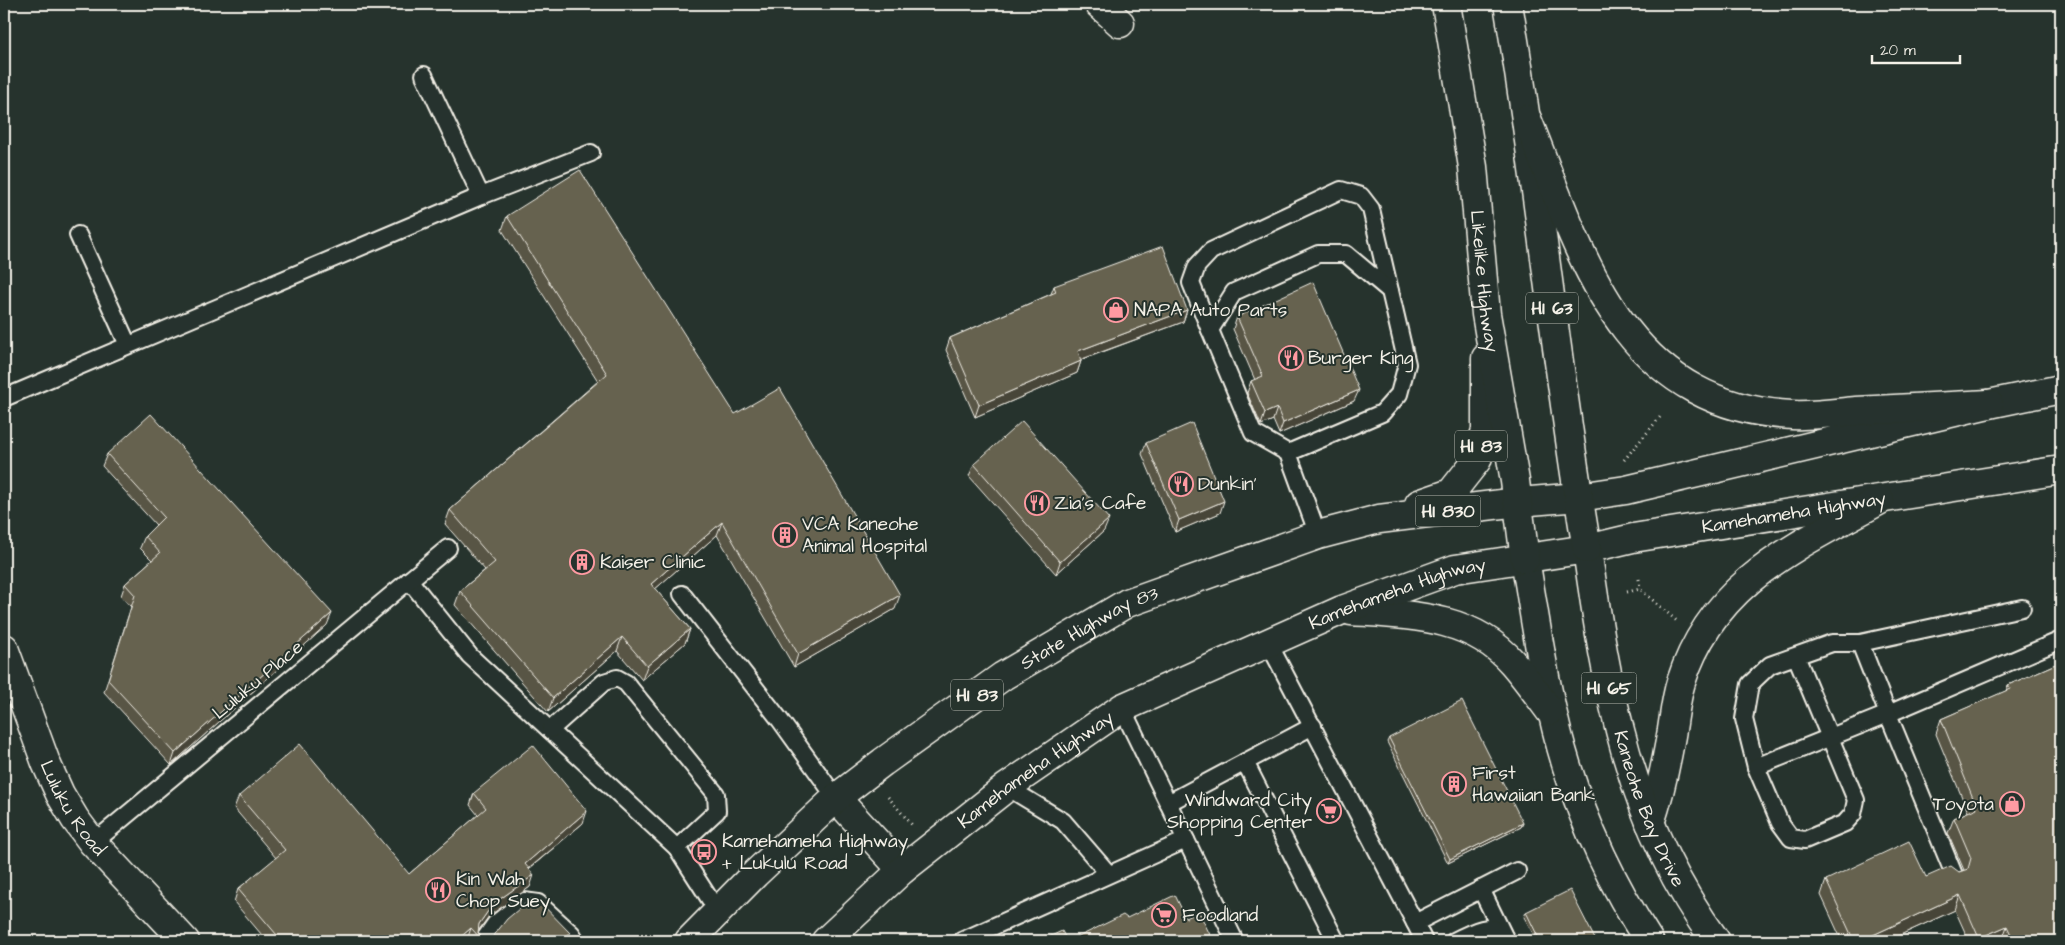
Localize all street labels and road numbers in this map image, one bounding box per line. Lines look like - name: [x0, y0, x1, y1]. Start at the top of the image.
- street label: Likelike Highway: [1463, 209, 1506, 355]
- road number: HI 63: [1526, 292, 1578, 324]
- road number: HI 83: [1455, 431, 1507, 462]
- street label: Kamehameha Highway: [1700, 484, 1888, 540]
- road number: HI 830: [1416, 496, 1480, 526]
- street label: Kamehameha Highway: [1304, 551, 1488, 637]
- street label: State Highway 83: [1015, 579, 1162, 676]
- street label: Luluku Place: [207, 634, 309, 726]
- road number: HI 65: [1582, 672, 1636, 704]
- road number: HI 83: [951, 680, 1003, 710]
- street label: Kamehameha Highway: [952, 704, 1120, 835]
- street label: Kaneohe Bay Drive: [1607, 728, 1692, 892]
- street label: Luluku Road: [33, 756, 112, 862]

